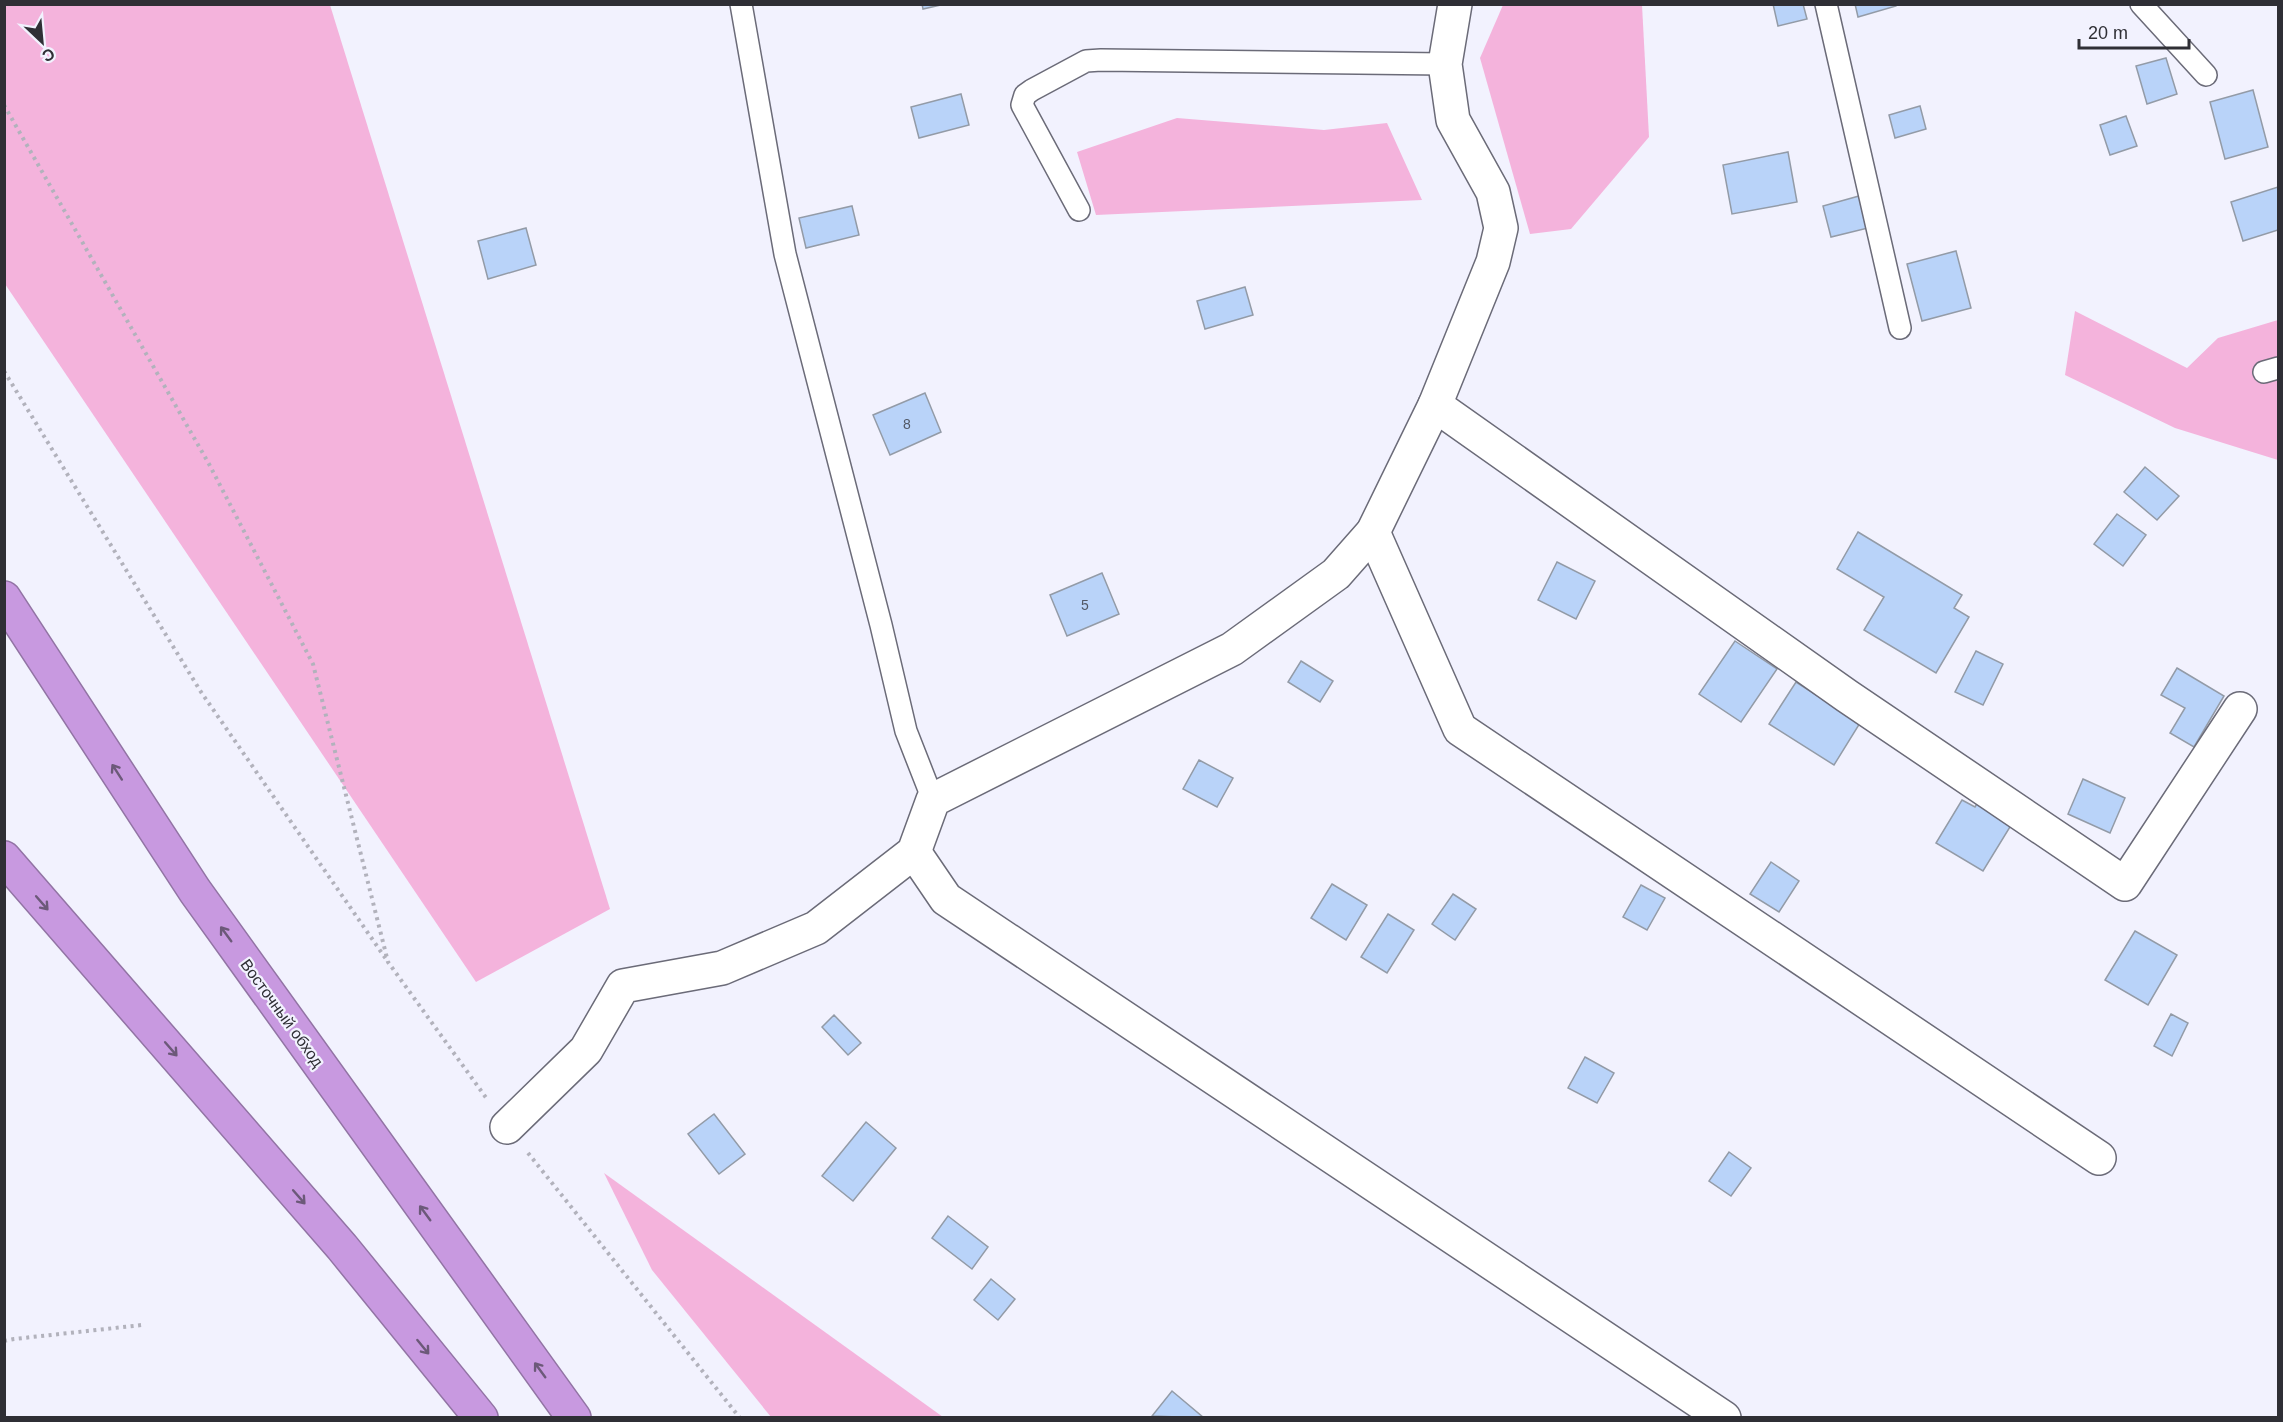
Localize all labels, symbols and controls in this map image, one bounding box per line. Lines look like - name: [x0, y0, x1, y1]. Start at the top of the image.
- north arrow: [12, 12, 72, 72]
- scale bar: [2079, 12, 2188, 50]
- text: 20 m: [2088, 23, 2128, 43]
- text: С: [39, 45, 57, 65]
- house number: 8: [903, 416, 911, 432]
- house number: 5: [1081, 597, 1089, 613]
- one-way arrow: [111, 764, 124, 781]
- one-way arrow: [36, 895, 49, 911]
- one-way arrow: [220, 927, 232, 943]
- street label: Восточный обход: [237, 956, 327, 1071]
- one-way arrow: [164, 1041, 178, 1056]
- one-way arrow: [292, 1189, 306, 1204]
- one-way arrow: [419, 1205, 431, 1221]
- one-way arrow: [417, 1338, 430, 1354]
- one-way arrow: [533, 1363, 546, 1379]

